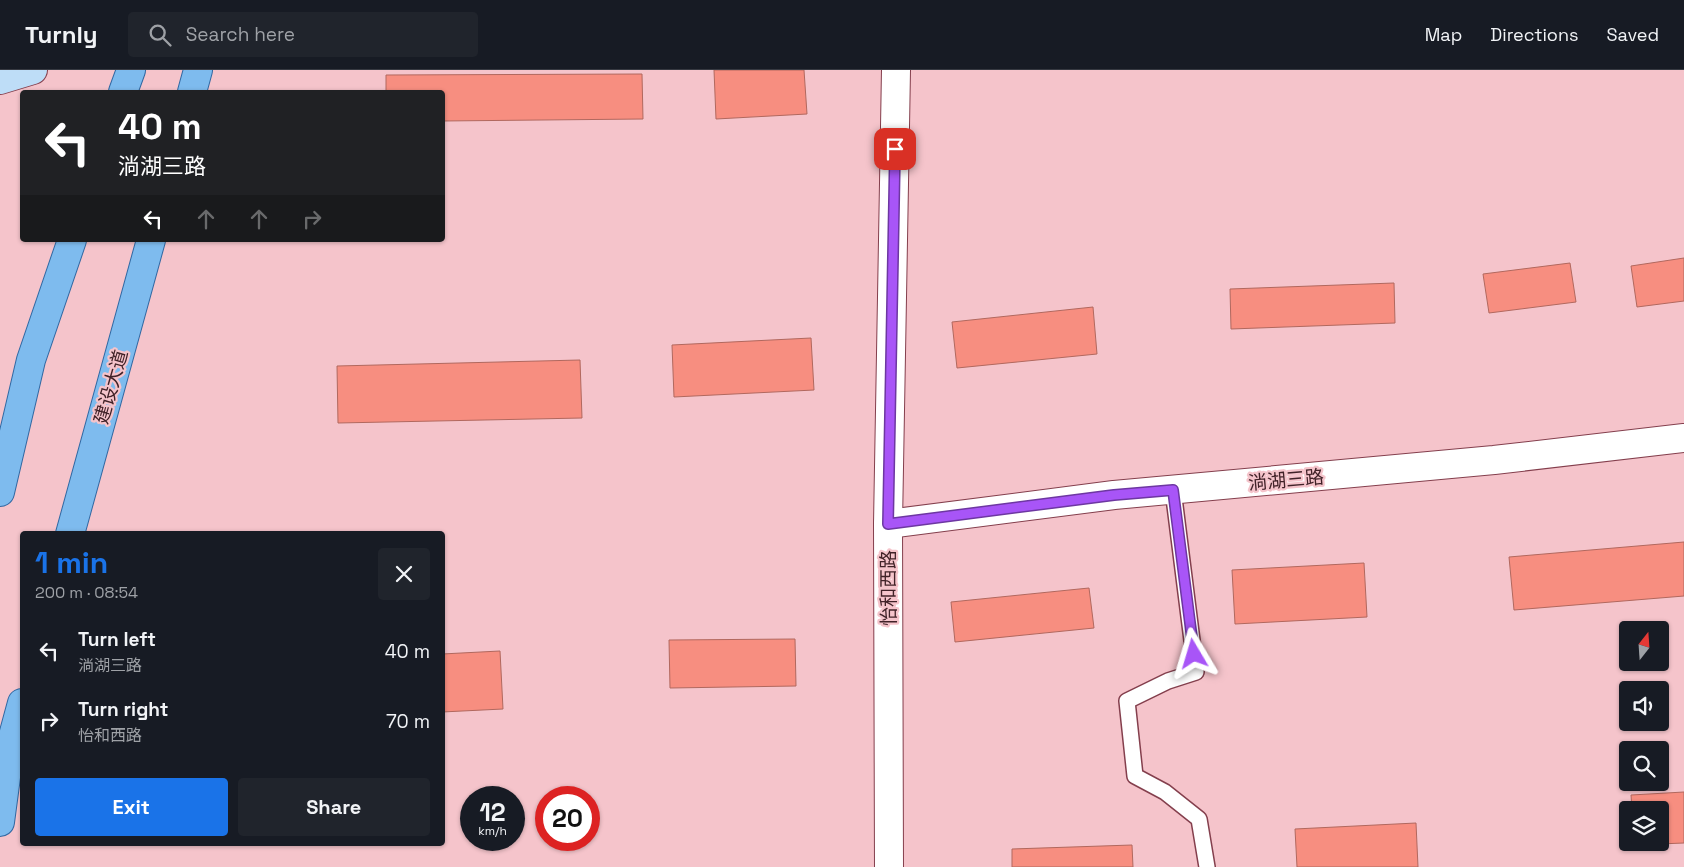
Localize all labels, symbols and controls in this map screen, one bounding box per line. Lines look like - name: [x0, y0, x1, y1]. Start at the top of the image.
- search box: [128, 12, 478, 57]
- text: Turnly: [25, 19, 98, 50]
- icon: search: [146, 21, 174, 49]
- text: Search here: [186, 22, 295, 47]
- text: Map: [1425, 23, 1462, 46]
- text: Directions: [1490, 23, 1579, 46]
- text: Saved: [1607, 23, 1659, 46]
- text: 40 m: [118, 105, 202, 149]
- icon: left: [35, 110, 100, 175]
- pin: [874, 128, 916, 170]
- icon: arrive: [881, 135, 909, 163]
- text: 淌湖三路: [118, 152, 206, 180]
- icon: left: [139, 205, 167, 233]
- icon: ahead: [192, 205, 220, 233]
- icon: ahead: [245, 205, 273, 233]
- icon: right: [298, 205, 326, 233]
- street label: 建设大道: [89, 347, 133, 427]
- street label: 淌湖三路: [1247, 464, 1325, 496]
- text: 1 min: [35, 543, 108, 582]
- button: close: [378, 548, 430, 600]
- street label: 怡和西路: [876, 550, 901, 626]
- text: 200 m · 08:54: [35, 582, 138, 603]
- north arrow: [1619, 621, 1669, 671]
- map controls: [1619, 621, 1669, 851]
- text: Turn left: [78, 627, 156, 652]
- position arrow: [1167, 627, 1219, 679]
- icon: left: [35, 637, 63, 665]
- text: 40 m: [385, 639, 430, 664]
- text: 淌湖三路: [78, 655, 142, 676]
- button: sound: [1619, 681, 1669, 731]
- text: Turn right: [78, 697, 168, 722]
- icon: right: [35, 707, 63, 735]
- text: 70 m: [386, 709, 430, 734]
- text: 怡和西路: [78, 725, 142, 746]
- button: search: [1619, 741, 1669, 791]
- button: Exit: [35, 778, 228, 836]
- button: Share: [238, 778, 430, 836]
- speed limit sign: 20: [535, 786, 600, 851]
- text: 12: [479, 796, 506, 828]
- button: layers: [1619, 801, 1669, 851]
- text: km/h: [478, 823, 507, 839]

